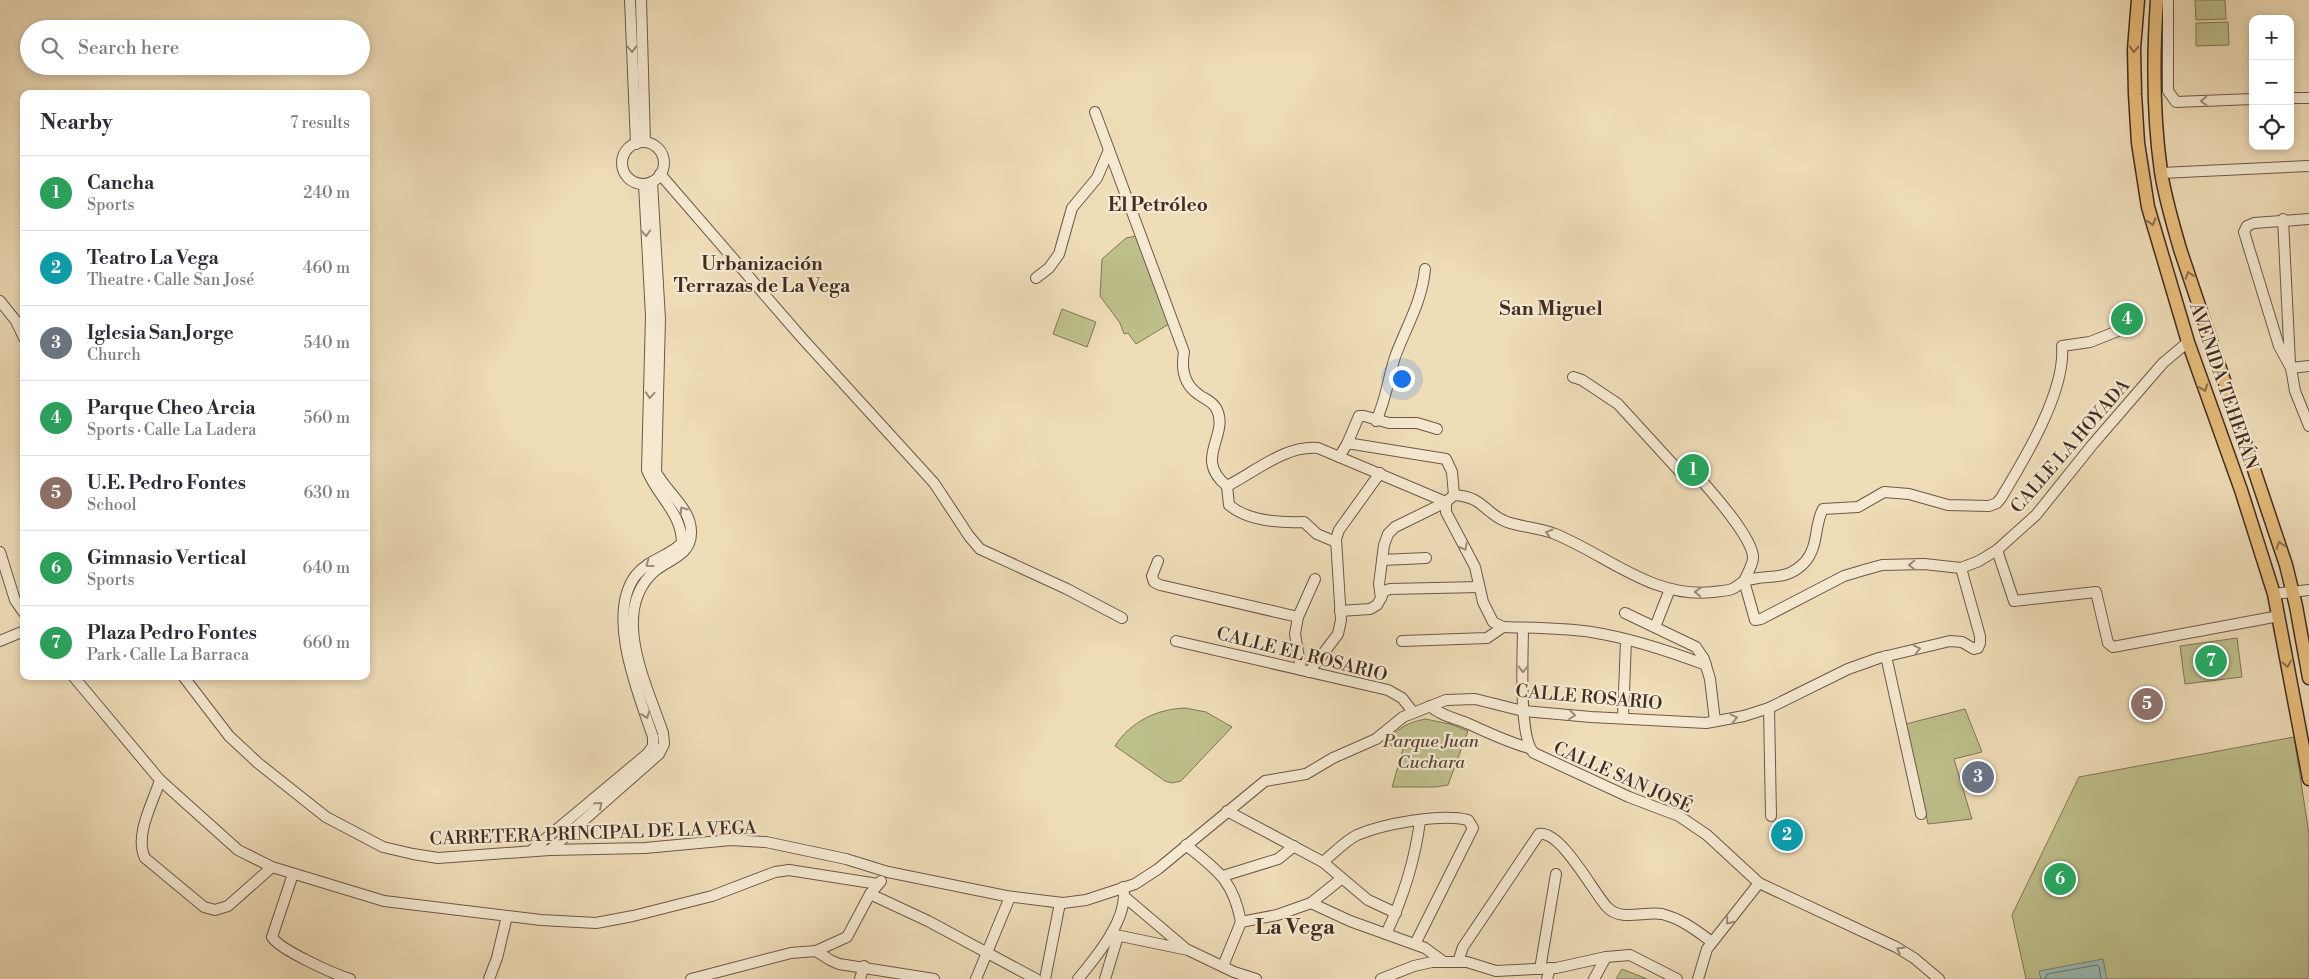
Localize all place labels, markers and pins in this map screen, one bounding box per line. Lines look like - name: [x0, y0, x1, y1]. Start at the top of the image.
- pin: 4: [2111, 300, 2143, 338]
- pin: 1: [1677, 451, 1709, 489]
- pin: 7: [2195, 642, 2227, 680]
- pin: 5: [2131, 685, 2163, 723]
- pin: 3: [1962, 758, 1994, 796]
- pin: 2: [1771, 816, 1803, 854]
- pin: 6: [2044, 860, 2076, 898]

